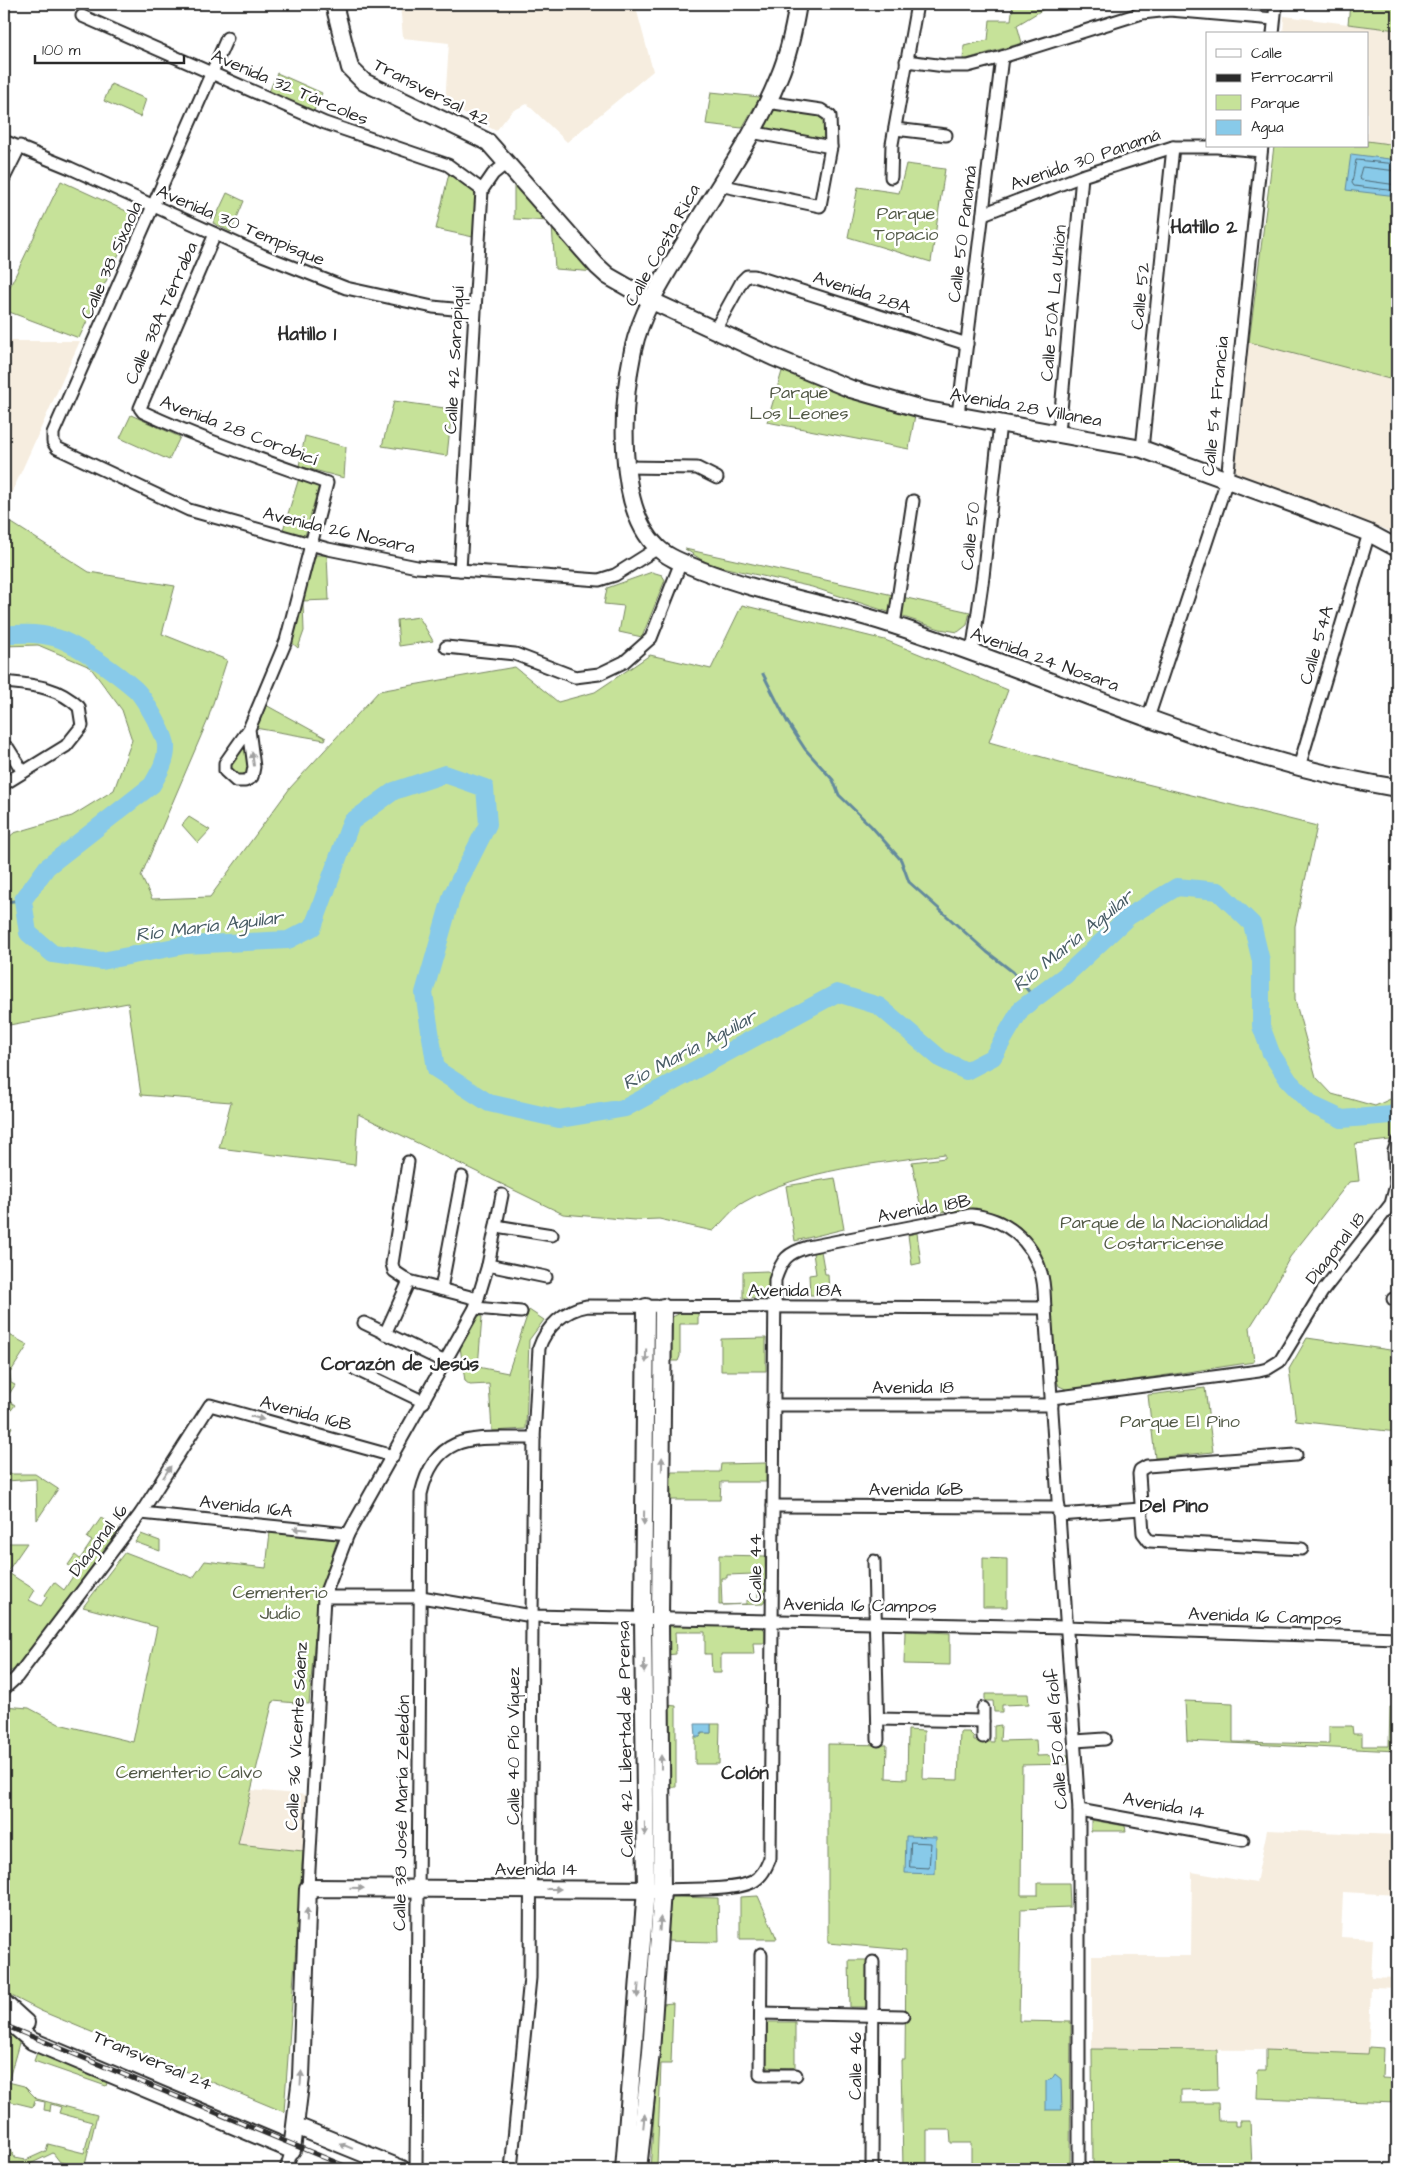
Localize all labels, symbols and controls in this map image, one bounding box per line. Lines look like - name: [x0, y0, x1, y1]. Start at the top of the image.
- scale bar: [35, 32, 184, 64]
- legend: [1206, 32, 1368, 148]
- text: 100 m: [42, 40, 81, 61]
- street label: Avenida 32 Tárcoles: [208, 43, 372, 132]
- text: Calle: [1251, 43, 1282, 64]
- street label: Transversal 42: [369, 52, 495, 133]
- text: Ferrocarril: [1251, 67, 1333, 88]
- text: Parque: [1251, 93, 1300, 114]
- text: Agua: [1251, 117, 1284, 139]
- street label: Avenida 30 Panamá: [1007, 122, 1164, 197]
- street label: Calle 50 Panamá: [942, 164, 983, 304]
- street label: Avenida 30 Tempisque: [153, 179, 329, 272]
- street label: Calle Costa Rica: [618, 180, 706, 311]
- street label: Calle 38 Sixaola: [74, 197, 149, 323]
- park label: Parque Topacio: [874, 201, 938, 247]
- district label: Hatillo 2: [1171, 214, 1238, 241]
- street label: Calle 50A La Unión: [1034, 224, 1073, 382]
- street label: Calle 38A Térraba: [119, 238, 204, 388]
- street label: Calle 52: [1125, 260, 1157, 331]
- street label: Avenida 28A: [810, 265, 914, 320]
- street label: Calle 42 Sarapiquí: [438, 285, 471, 435]
- district label: Hatillo 1: [278, 321, 337, 348]
- street label: Calle 54 Francia: [1196, 335, 1235, 477]
- park label: Parque Los Leones: [750, 380, 848, 426]
- street label: Avenida 28 Villanea: [948, 382, 1104, 433]
- street label: Avenida 28 Corobicí: [156, 389, 321, 472]
- street label: Avenida 26 Nosara: [260, 501, 417, 560]
- street label: Calle 50: [954, 501, 987, 571]
- street label: Calle 54A: [1293, 602, 1340, 688]
- street label: Avenida 24 Nosara: [967, 621, 1123, 698]
- one-way arrow: [249, 750, 257, 766]
- water label: Río María Aguilar: [1007, 882, 1141, 998]
- water label: Río María Aguilar: [134, 904, 287, 949]
- water label: Río María Aguilar: [618, 1002, 764, 1097]
- street label: Avenida 18B: [875, 1188, 973, 1229]
- street label: Diagonal 18: [1299, 1207, 1372, 1290]
- park label: Parque de la Nacionalidad Costarricense: [1060, 1210, 1268, 1256]
- street label: Avenida 18A: [748, 1278, 842, 1303]
- one-way arrow: [642, 1348, 650, 1364]
- district label: Corazón de Jesús: [321, 1351, 480, 1378]
- street label: Avenida 18: [872, 1375, 954, 1400]
- street label: Avenida 16B: [257, 1389, 355, 1438]
- park label: Parque El Pino: [1120, 1409, 1240, 1434]
- one-way arrow: [250, 1414, 265, 1422]
- one-way arrow: [658, 1456, 666, 1472]
- one-way arrow: [163, 1465, 172, 1479]
- street label: Avenida 16B: [869, 1477, 963, 1502]
- street label: Avenida 16A: [198, 1489, 294, 1524]
- district label: Del Pino: [1140, 1493, 1208, 1520]
- street label: Diagonal 16: [63, 1499, 135, 1582]
- one-way arrow: [640, 1510, 648, 1526]
- one-way arrow: [291, 1525, 307, 1533]
- street label: Calle 44: [743, 1533, 768, 1603]
- park label: Cementerio Judío: [232, 1580, 328, 1626]
- street label: Avenida 16 Campos: [783, 1592, 937, 1619]
- street label: Avenida 16 Campos: [1188, 1601, 1342, 1632]
- street label: Calle 42 Libertad de Prensa: [611, 1620, 640, 1858]
- street label: Calle 36 Vicente Sáenz: [279, 1641, 314, 1831]
- one-way arrow: [640, 1659, 648, 1675]
- street label: Calle 40 Pío Víquez: [501, 1667, 526, 1825]
- street label: Calle 50 del Golf: [1039, 1667, 1074, 1810]
- street label: Calle 38 José María Zeledón: [387, 1695, 416, 1931]
- one-way arrow: [657, 1753, 665, 1769]
- park label: Cementerio Calvo: [116, 1760, 262, 1785]
- district label: Colón: [721, 1760, 769, 1787]
- street label: Avenida 14: [1121, 1786, 1207, 1825]
- one-way arrow: [641, 1821, 649, 1837]
- street label: Avenida 14: [495, 1857, 577, 1882]
- one-way arrow: [349, 1884, 365, 1892]
- one-way arrow: [547, 1885, 563, 1893]
- one-way arrow: [304, 1907, 312, 1923]
- one-way arrow: [656, 1916, 664, 1932]
- one-way arrow: [633, 1983, 641, 1999]
- street label: Transversal 24: [89, 2024, 217, 2097]
- street label: Calle 46: [843, 2032, 868, 2100]
- one-way arrow: [297, 2069, 305, 2085]
- one-way arrow: [640, 2112, 648, 2128]
- one-way arrow: [339, 2141, 353, 2149]

